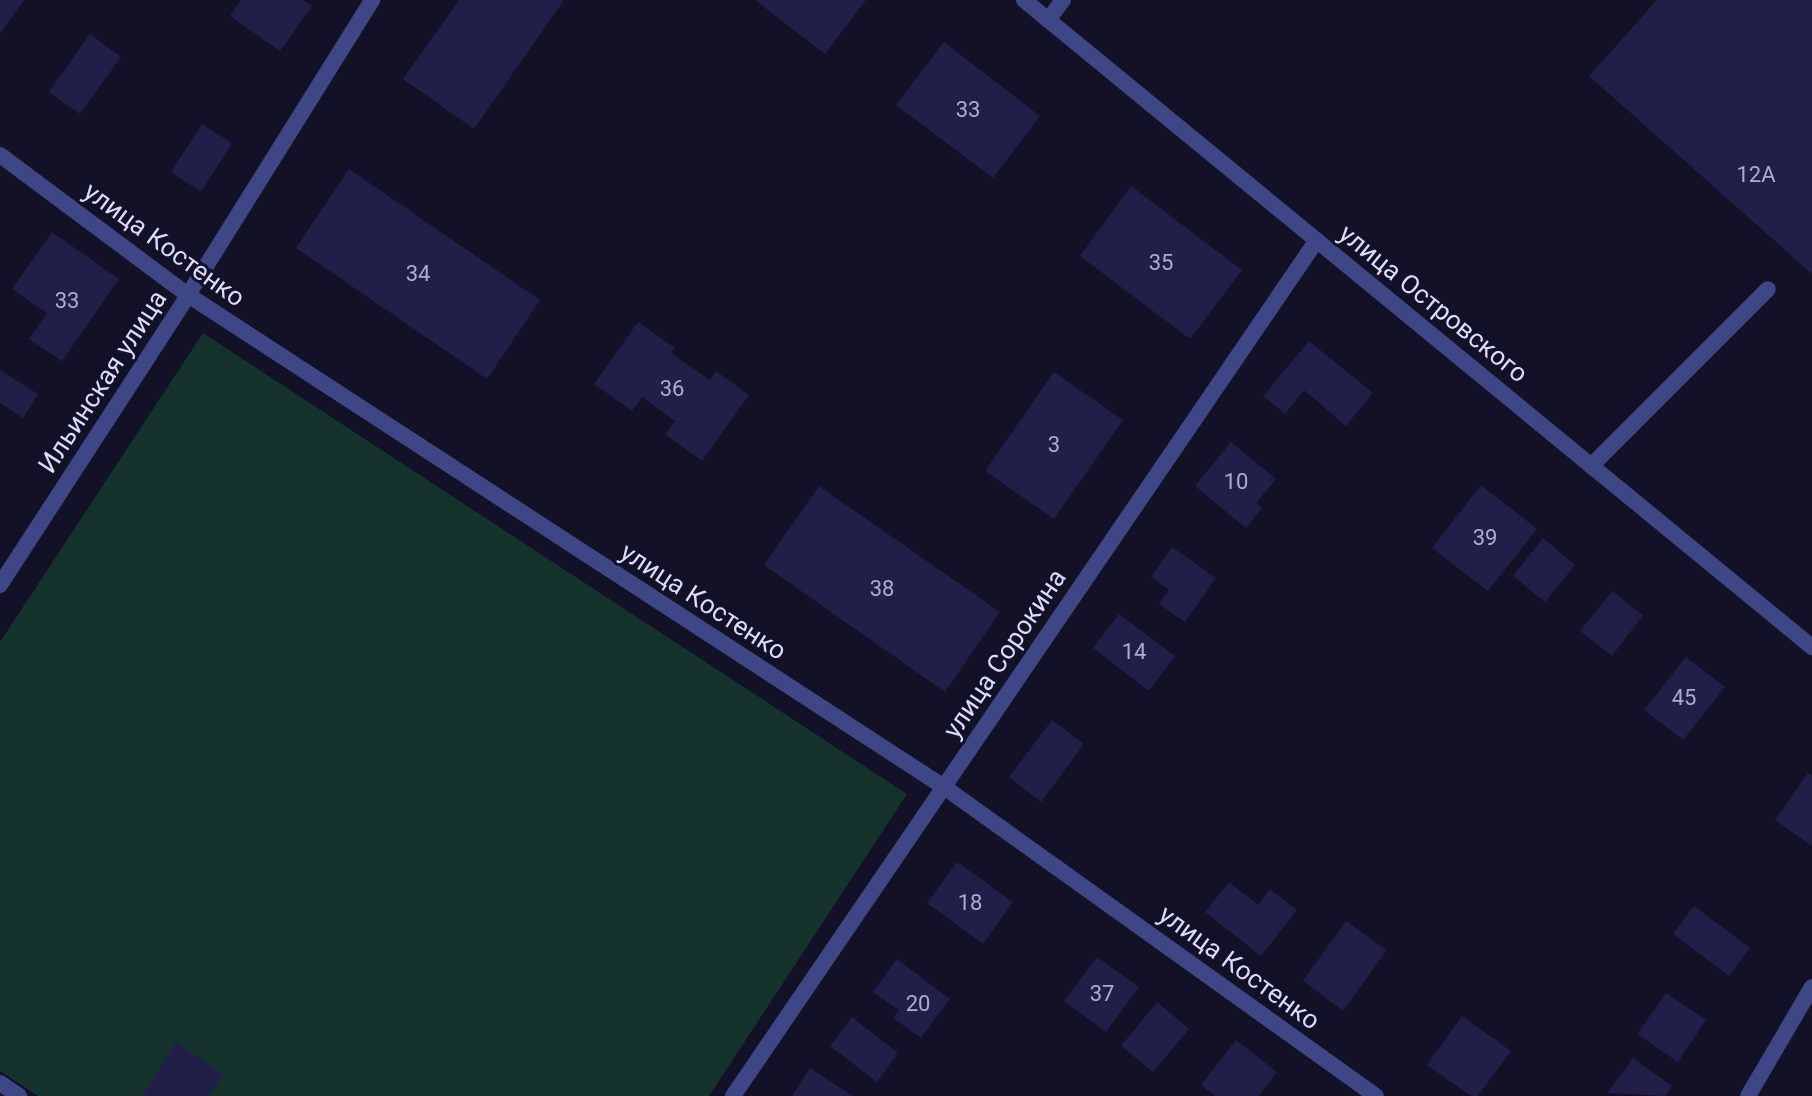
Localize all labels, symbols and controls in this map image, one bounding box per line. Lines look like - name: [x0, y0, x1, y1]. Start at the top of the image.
- house number: 33: [956, 97, 980, 123]
- house number: 12А: [1736, 162, 1776, 188]
- street label: улица Костенко: [77, 176, 251, 314]
- street label: улица Островского: [1332, 218, 1534, 390]
- house number: 35: [1149, 250, 1173, 276]
- house number: 34: [406, 261, 430, 287]
- street label: Ильинская улица: [32, 285, 174, 479]
- house number: 33: [55, 288, 79, 314]
- house number: 36: [660, 376, 684, 402]
- house number: 3: [1048, 432, 1060, 458]
- house number: 10: [1224, 469, 1248, 495]
- house number: 39: [1473, 525, 1497, 551]
- street label: улица Костенко: [614, 537, 792, 667]
- street label: улица Сорокина: [937, 564, 1073, 744]
- house number: 38: [870, 576, 894, 602]
- house number: 14: [1122, 639, 1146, 665]
- house number: 45: [1672, 685, 1696, 711]
- house number: 18: [958, 890, 982, 916]
- street label: улица Костенко: [1152, 899, 1326, 1037]
- house number: 37: [1090, 981, 1114, 1007]
- house number: 20: [906, 991, 930, 1017]

